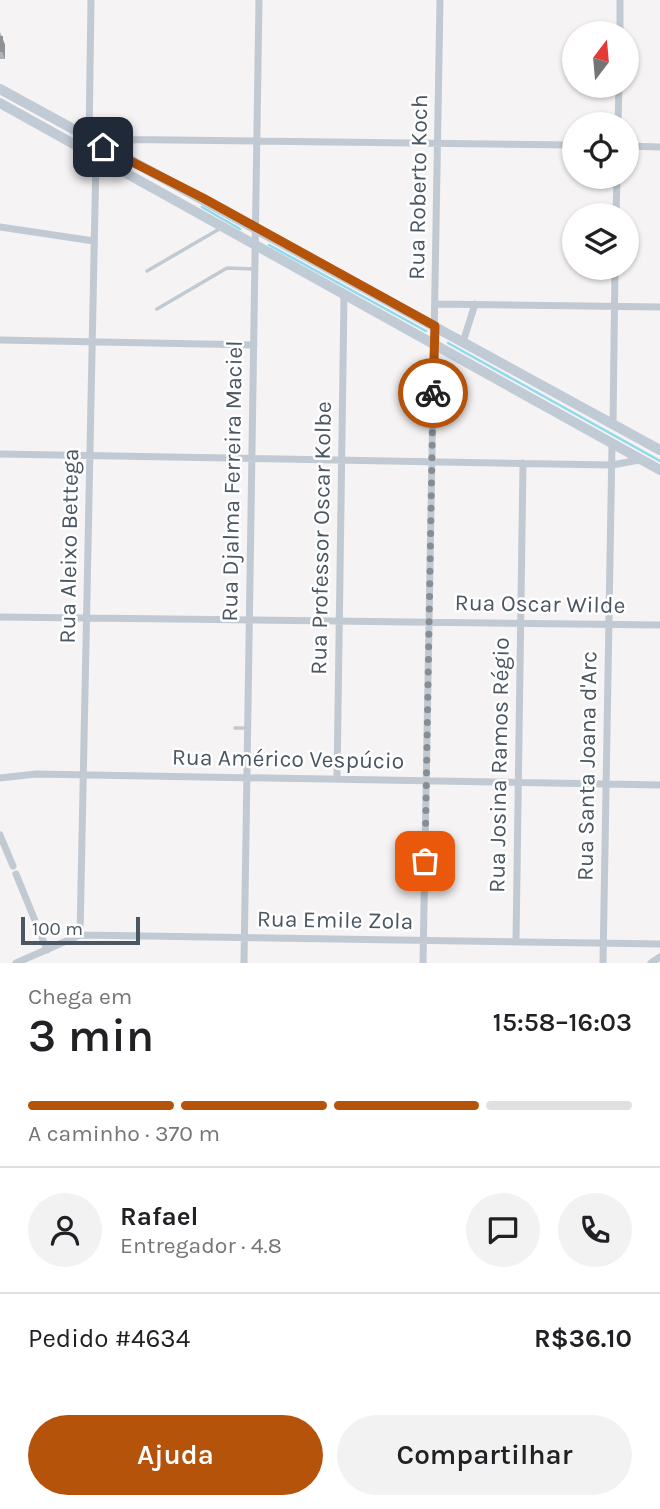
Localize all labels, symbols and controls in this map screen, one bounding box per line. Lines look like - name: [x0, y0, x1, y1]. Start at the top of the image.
- north arrow: [562, 21, 639, 98]
- map controls: [562, 21, 639, 280]
- street label: Rua Roberto Koch: [403, 94, 433, 280]
- button: locate: [562, 112, 639, 189]
- pin: [73, 117, 133, 177]
- icon: home: [84, 128, 122, 166]
- button: layers: [562, 203, 639, 280]
- street label: Rua Djalma Ferreira Maciel: [216, 340, 248, 622]
- courier: [398, 358, 468, 428]
- icon: bike: [414, 374, 452, 412]
- street label: Rua Professor Oscar Kolbe: [305, 401, 337, 675]
- street label: Rua Aleixo Bettega: [54, 448, 84, 644]
- street label: Rua Oscar Wilde: [454, 589, 626, 619]
- street label: Rua Josina Ramos Régio: [483, 637, 515, 893]
- street label: Rua Santa Joana d'Arc: [571, 651, 603, 881]
- street label: Rua Américo Vespúcio: [172, 743, 404, 775]
- pin: [395, 831, 455, 891]
- icon: bag: [406, 842, 444, 880]
- street label: Rua Emile Zola: [257, 905, 413, 935]
- scale bar: [21, 914, 140, 946]
- text: 100 m: [32, 918, 83, 940]
- text: Chega em: [28, 983, 132, 1010]
- text: 15:58–16:03: [493, 1007, 632, 1038]
- text: 3 min: [28, 1009, 154, 1063]
- text: A caminho · 370 m: [28, 1120, 220, 1147]
- button: person: [28, 1193, 102, 1267]
- button: chat: [466, 1193, 540, 1267]
- button: phone: [558, 1193, 632, 1267]
- text: Rafael: [120, 1201, 198, 1232]
- text: Entregador · 4.8: [120, 1232, 282, 1259]
- text: Pedido #4634: [28, 1323, 190, 1354]
- text: R$36.10: [534, 1323, 632, 1354]
- button: Ajuda: [28, 1415, 323, 1495]
- button: Compartilhar: [337, 1415, 632, 1495]

